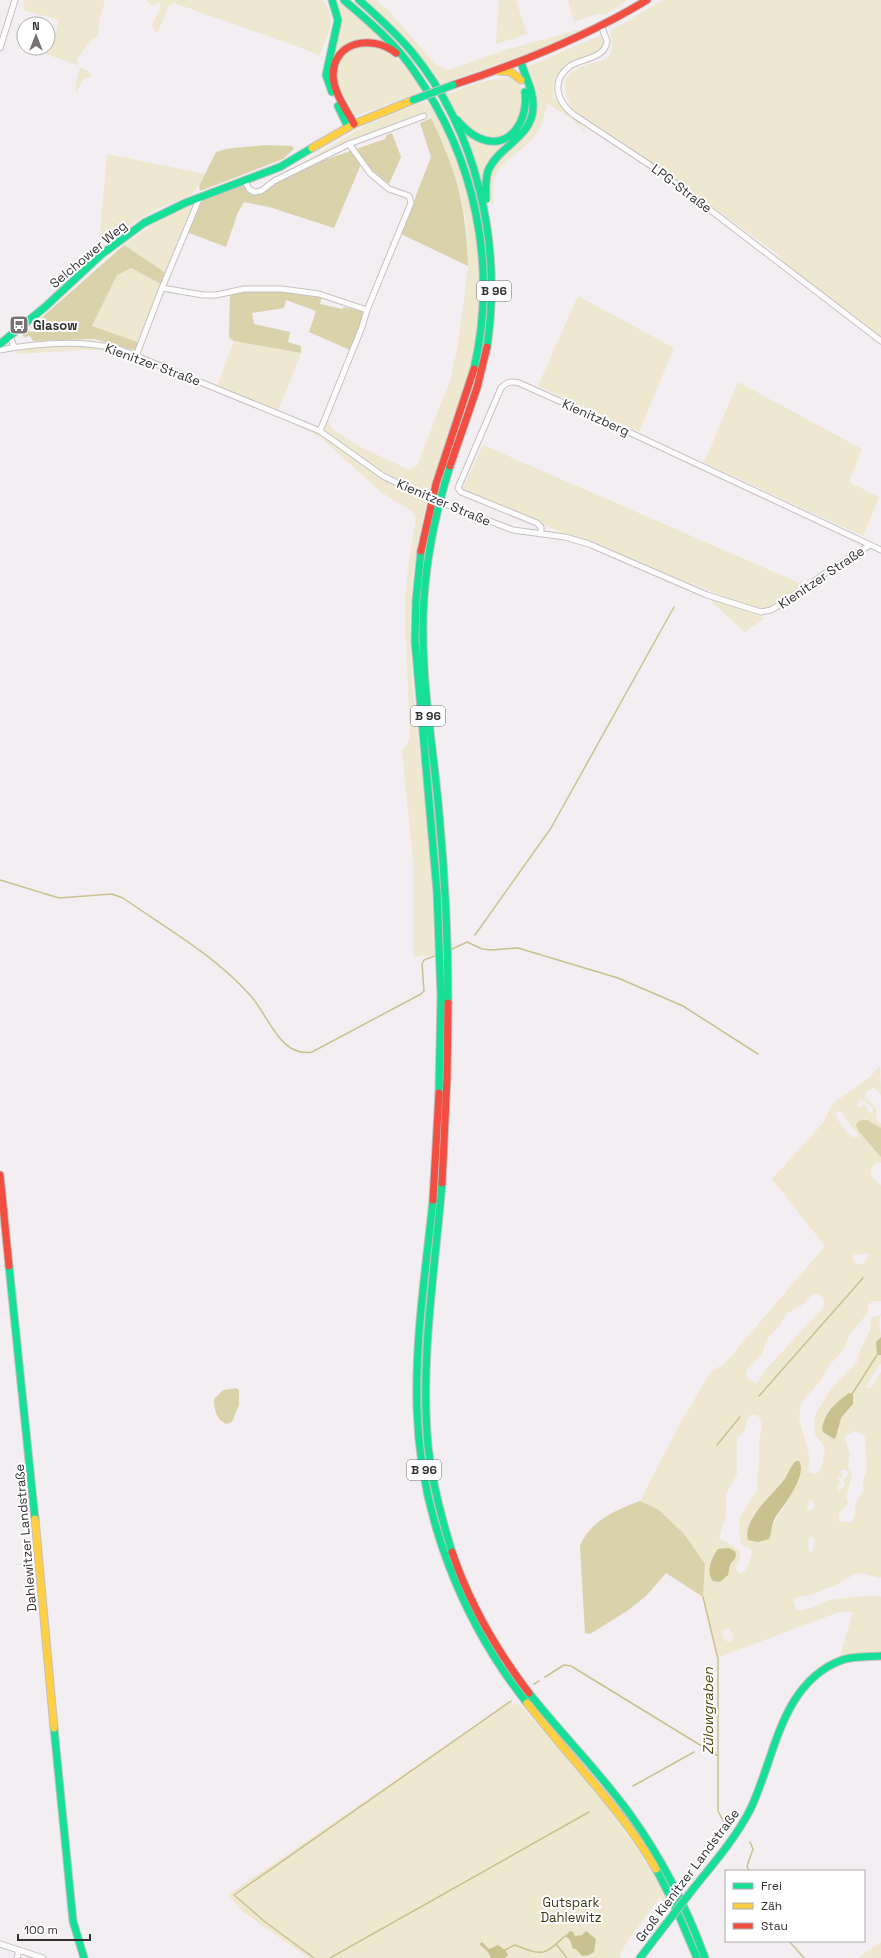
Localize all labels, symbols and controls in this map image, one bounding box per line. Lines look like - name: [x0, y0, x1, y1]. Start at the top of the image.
- north arrow: [16, 16, 56, 56]
- text: N: [32, 19, 40, 33]
- street label: LPG-Straße: [648, 160, 715, 217]
- street label: Selchower Weg: [46, 217, 131, 292]
- road number: B 96: [477, 281, 511, 301]
- bus stop icon: Glasow: [8, 314, 30, 336]
- place label: Glasow: [33, 317, 77, 334]
- street label: Kienitzer Straße: [103, 339, 203, 390]
- street label: Kienitzberg: [560, 395, 632, 440]
- street label: Kienitzer Straße: [394, 475, 493, 530]
- street label: Kienitzer Straße: [775, 542, 868, 613]
- road number: B 96: [411, 706, 445, 726]
- road number: B 96: [407, 1460, 441, 1480]
- street label: Dahlewitzer Landstraße: [11, 1463, 40, 1613]
- water label: Zülowgraben: [699, 1667, 717, 1755]
- street label: Groß Kienitzer Landstraße: [632, 1805, 743, 1945]
- legend: [725, 1870, 865, 1942]
- text: Frei: [761, 1878, 782, 1894]
- park label: Gutspark Dahlewitz: [540, 1894, 602, 1926]
- text: Zäh: [761, 1898, 782, 1914]
- scale bar: [18, 1916, 90, 1942]
- text: Stau: [761, 1918, 788, 1934]
- text: 100 m: [24, 1922, 58, 1938]

